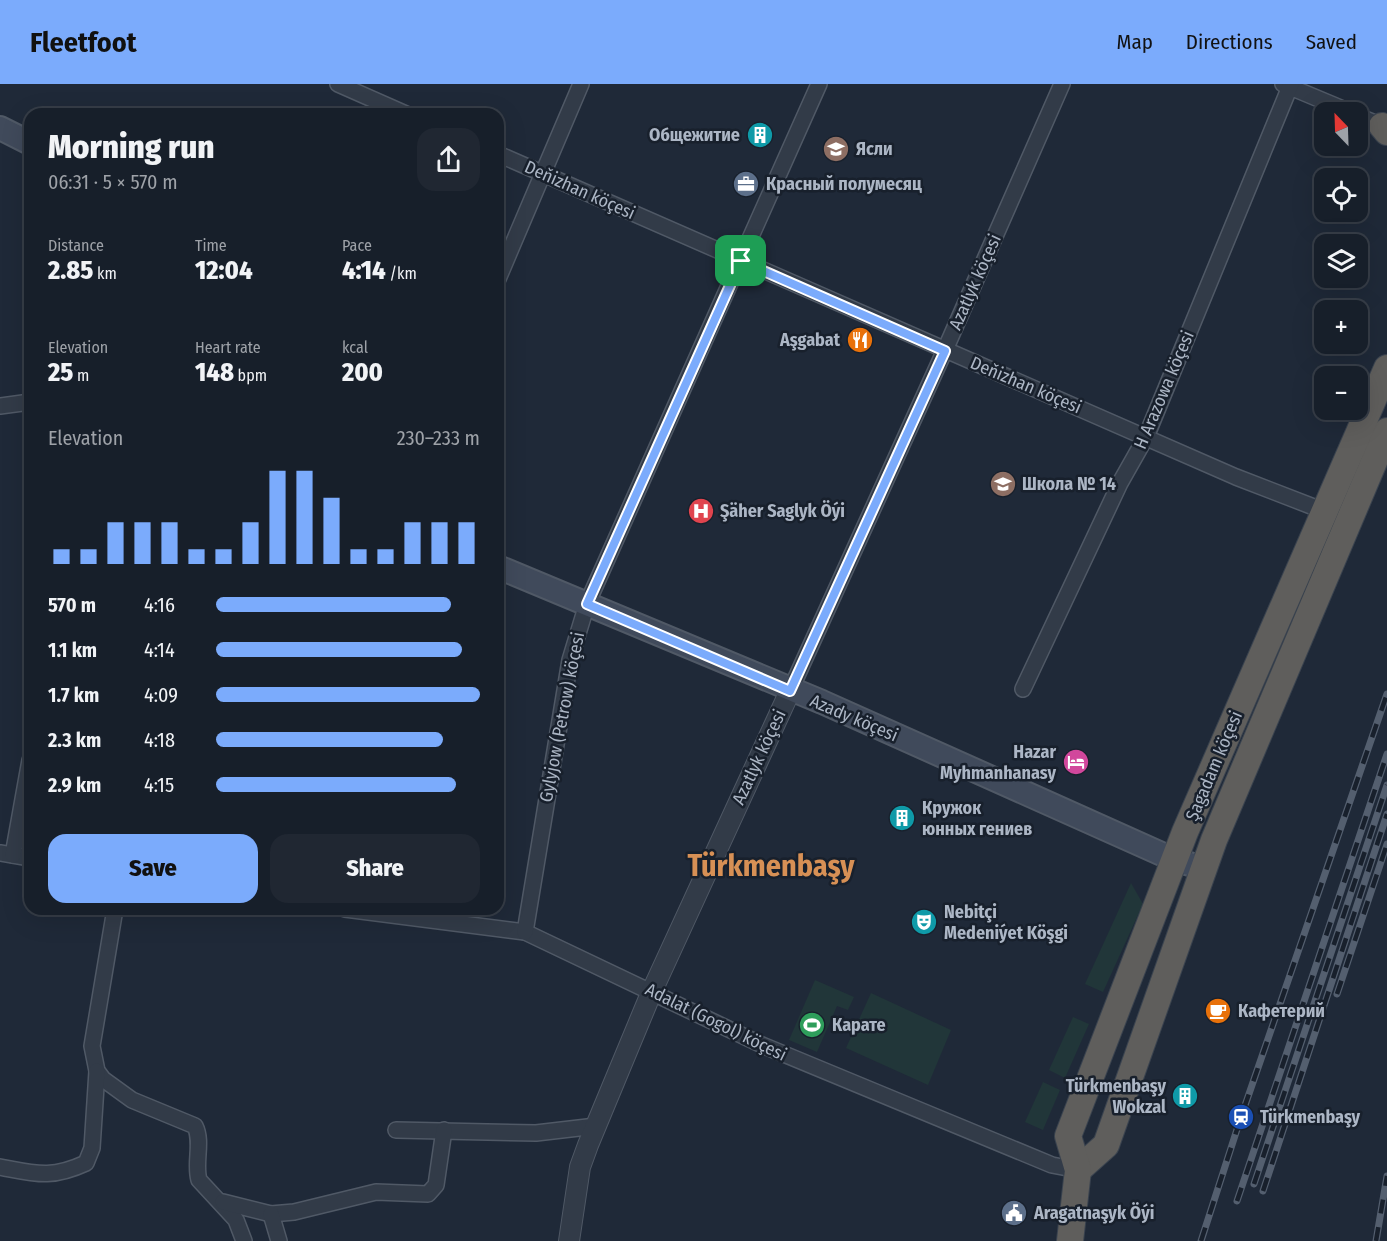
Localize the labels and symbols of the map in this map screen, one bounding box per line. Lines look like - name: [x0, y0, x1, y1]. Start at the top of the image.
- north arrow: [1314, 102, 1368, 156]
- building icon: Общежитие: [745, 120, 775, 150]
- place label: Общежитие: [649, 124, 740, 146]
- school or university icon: Ясли: [821, 134, 851, 164]
- place label: Ясли: [856, 138, 893, 160]
- street label: Deňizhan köçesi: [521, 156, 639, 224]
- office icon: Красный полумесяц: [731, 169, 761, 199]
- place label: Красный полумесяц: [766, 173, 922, 195]
- street label: Azatlyk köçesi: [944, 231, 1006, 333]
- pin: [715, 235, 766, 286]
- restaurant icon: Aşgabat: [845, 325, 875, 355]
- street label: H Arazowa köçesi: [1129, 328, 1199, 452]
- place label: Aşgabat: [779, 329, 841, 351]
- street label: Deňizhan köçesi: [967, 352, 1085, 418]
- school or university icon: Школа № 14: [988, 469, 1018, 499]
- place label: Школа № 14: [1022, 473, 1116, 495]
- hospital icon: Şäher Saglyk Öýi: [686, 496, 716, 526]
- place label: Şäher Saglyk Öýi: [720, 500, 845, 522]
- street label: Gylyjow (Petrow) köçesi: [535, 630, 589, 804]
- street label: Azady köçesi: [807, 690, 901, 746]
- street label: Azatlyk köçesi: [727, 706, 791, 808]
- street label: Şagadam köçesi: [1181, 708, 1247, 824]
- place label: Hazar Myhmanhanasy: [940, 741, 1056, 784]
- hotel icon: Hazar Myhmanhanasy: [1061, 747, 1091, 777]
- place label: Кружок юнных гениев: [922, 797, 1032, 840]
- building icon: Кружок юнных гениев: [887, 803, 917, 833]
- district label: Türkmenbaşy: [688, 848, 855, 885]
- place label: Nebitçi Medeniýet Köşgi: [944, 901, 1068, 944]
- theatre icon: Nebitçi Medeniýet Köşgi: [909, 907, 939, 937]
- street label: Adalat (Gogol) köçesi: [642, 978, 790, 1066]
- cafe icon: Кафетерий: [1203, 996, 1233, 1026]
- place label: Кафетерий: [1238, 1000, 1325, 1022]
- sports icon: Карате: [797, 1010, 827, 1040]
- place label: Карате: [832, 1014, 886, 1036]
- place label: Türkmenbaşy Wokzal: [1066, 1075, 1166, 1118]
- building icon: Türkmenbaşy Wokzal: [1170, 1081, 1200, 1111]
- station icon: Türkmenbaşy: [1226, 1102, 1256, 1132]
- place label: Türkmenbaşy: [1260, 1106, 1361, 1128]
- public building icon: Aragatnaşyk Öýi: [999, 1198, 1029, 1228]
- place label: Aragatnaşyk Öýi: [1033, 1202, 1154, 1224]

